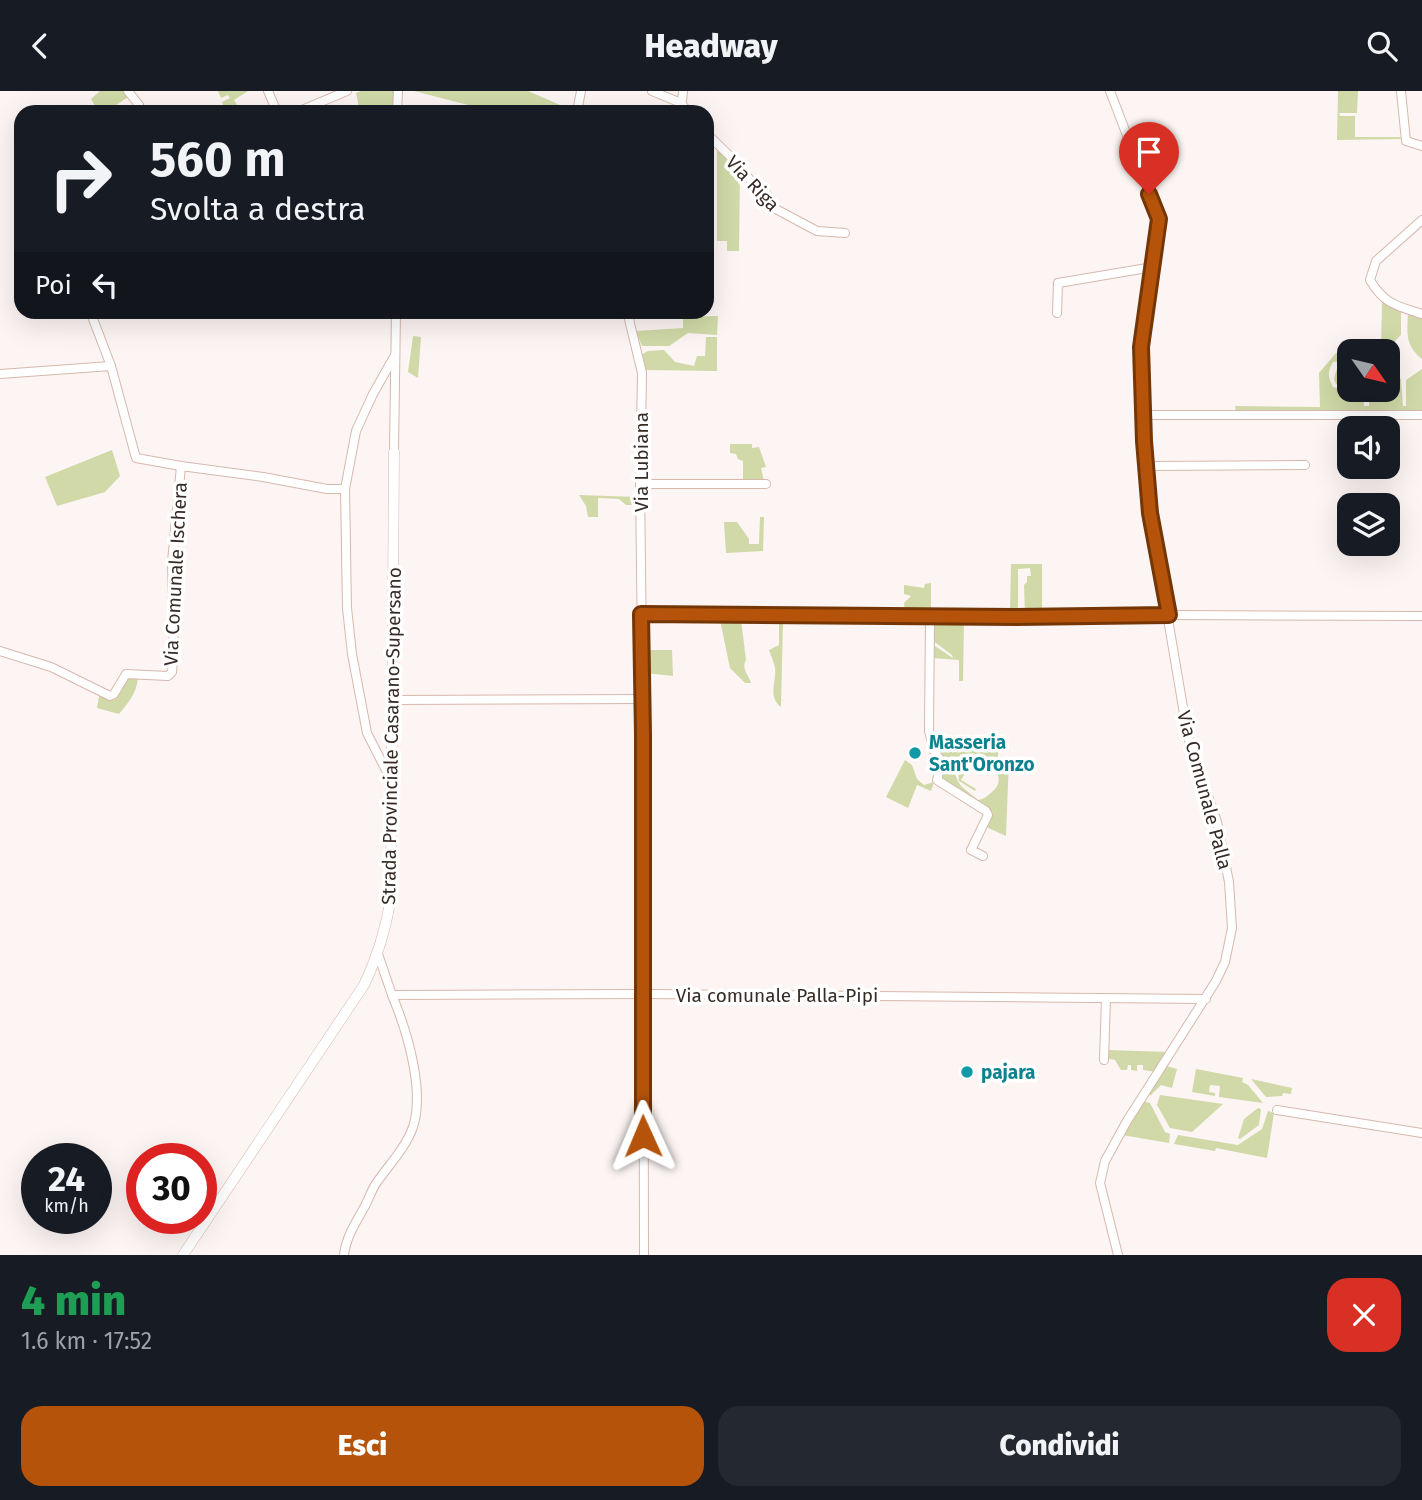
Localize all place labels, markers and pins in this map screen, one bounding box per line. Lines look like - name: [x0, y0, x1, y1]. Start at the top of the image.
- pin: [1119, 122, 1179, 194]
- place label: Masseria Sant'Oronzo: [929, 731, 1035, 776]
- marker: Masseria Sant'Oronzo: [907, 745, 923, 761]
- place label: pajara: [981, 1061, 1036, 1084]
- marker: pajara: [959, 1064, 975, 1080]

